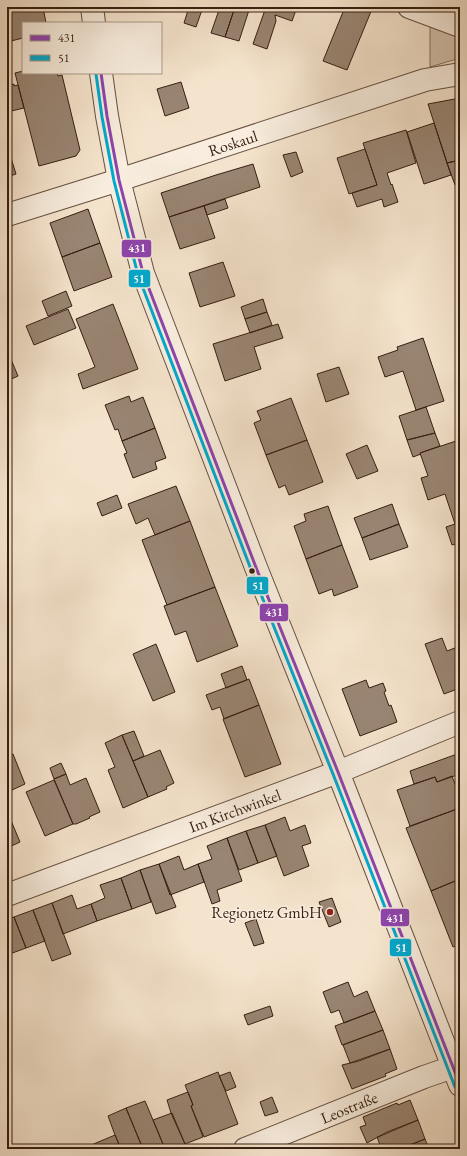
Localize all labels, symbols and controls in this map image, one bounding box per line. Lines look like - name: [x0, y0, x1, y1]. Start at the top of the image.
- legend: [22, 22, 162, 74]
- text: 431: [58, 30, 76, 46]
- text: 51: [58, 50, 70, 66]
- street label: Roskaul: [205, 125, 260, 161]
- line badge: 431: [121, 239, 152, 258]
- text: 431: [128, 241, 146, 255]
- line badge: 51: [128, 269, 151, 288]
- text: 51: [133, 272, 145, 286]
- unlabelled marker: [247, 566, 257, 576]
- line badge: 51: [246, 576, 269, 595]
- text: 51: [252, 579, 264, 593]
- line badge: 431: [259, 603, 289, 622]
- text: 431: [265, 605, 283, 619]
- street label: Im Kirchwinkel: [186, 784, 284, 837]
- place label: Regionetz GmbH: [211, 902, 322, 923]
- marker: Regionetz GmbH: [325, 907, 335, 917]
- line badge: 431: [380, 908, 410, 927]
- text: 431: [386, 911, 404, 925]
- line badge: 51: [389, 938, 412, 957]
- text: 51: [395, 941, 407, 955]
- street label: Leostraße: [317, 1086, 381, 1128]

